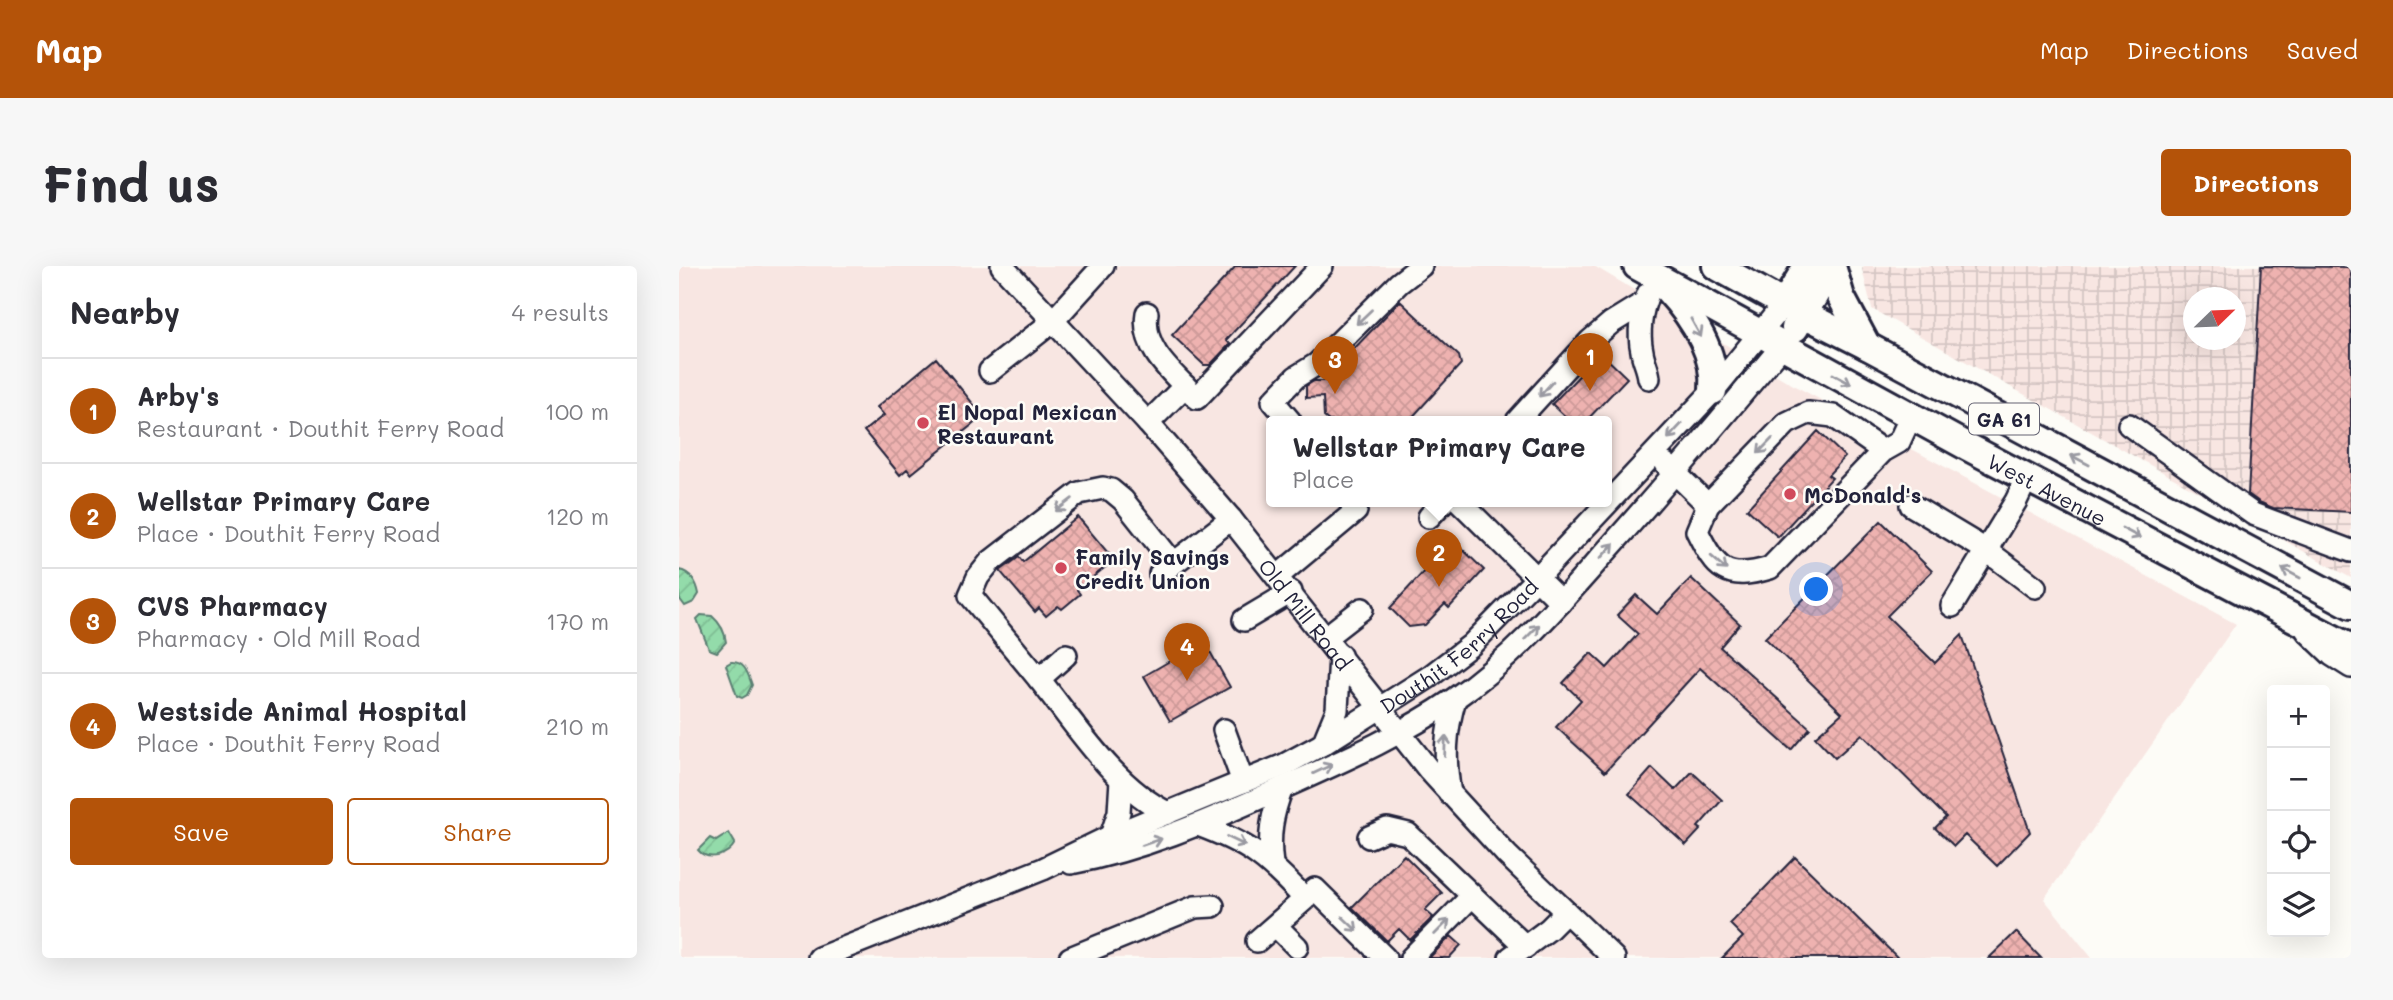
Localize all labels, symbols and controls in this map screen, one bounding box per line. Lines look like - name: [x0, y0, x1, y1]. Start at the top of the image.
- text: Map: [35, 28, 103, 71]
- text: Map: [2040, 34, 2089, 65]
- text: Directions: [2127, 34, 2249, 65]
- text: Saved: [2287, 34, 2358, 65]
- button: Directions: [2161, 149, 2351, 216]
- text: Find us: [42, 151, 220, 214]
- north arrow: [2183, 287, 2246, 350]
- text: Nearby: [70, 292, 180, 332]
- text: 4 results: [512, 297, 609, 327]
- one-way arrow: [1356, 308, 1373, 325]
- one-way arrow: [1690, 317, 1703, 338]
- pin: 1: [1567, 333, 1613, 391]
- pin: 3: [1312, 336, 1358, 394]
- one-way arrow: [1831, 373, 1852, 386]
- text: Arby's: [137, 379, 219, 413]
- one-way arrow: [1538, 380, 1554, 398]
- text: 1: [88, 396, 98, 426]
- text: 100 m: [545, 396, 609, 426]
- place label: El Nopal Mexican Restaurant: [937, 398, 1117, 449]
- road number: GA 61: [1969, 404, 2039, 434]
- text: Restaurant · Douthit Ferry Road: [137, 413, 504, 443]
- marker: El Nopal Mexican Restaurant: [915, 415, 931, 431]
- popup: [1266, 416, 1612, 507]
- one-way arrow: [1667, 422, 1684, 439]
- text: Wellstar Primary Care: [1292, 430, 1586, 464]
- one-way arrow: [1757, 437, 1774, 454]
- street label: West Avenue: [1983, 446, 2111, 531]
- one-way arrow: [2070, 453, 2091, 466]
- text: Place: [1292, 464, 1354, 494]
- place label: McDonald's: [1804, 481, 1921, 508]
- text: Wellstar Primary Care: [137, 484, 430, 518]
- marker: McDonald's: [1782, 486, 1798, 502]
- one-way arrow: [1055, 498, 1074, 513]
- text: 2: [87, 501, 99, 531]
- text: 120 m: [546, 501, 609, 531]
- text: Place · Douthit Ferry Road: [137, 518, 440, 548]
- one-way arrow: [2120, 527, 2141, 540]
- pin: 2: [1416, 529, 1462, 587]
- place label: Family Savings Credit Union: [1075, 543, 1229, 594]
- one-way arrow: [1598, 543, 1615, 560]
- street label: Old Mill Road: [1253, 552, 1358, 675]
- one-way arrow: [1710, 555, 1728, 571]
- marker: Family Savings Credit Union: [1053, 560, 1069, 576]
- one-way arrow: [2281, 566, 2302, 579]
- street label: Douthit Ferry Road: [1374, 572, 1543, 718]
- your location: [1799, 572, 1833, 606]
- text: CVS Pharmacy: [137, 589, 328, 623]
- text: 3: [86, 606, 100, 636]
- text: 170 m: [546, 606, 609, 636]
- text: Pharmacy · Old Mill Road: [137, 623, 420, 653]
- pin: 4: [1164, 623, 1210, 681]
- one-way arrow: [1523, 624, 1540, 641]
- map controls: [2267, 685, 2330, 937]
- button: +: [2267, 685, 2330, 748]
- text: Westside Animal Hospital: [137, 694, 467, 728]
- text: 4: [86, 711, 100, 741]
- text: 210 m: [546, 711, 609, 741]
- text: Place · Douthit Ferry Road: [137, 728, 440, 758]
- one-way arrow: [1439, 734, 1452, 757]
- button: −: [2267, 748, 2330, 811]
- one-way arrow: [1312, 762, 1333, 776]
- button: Save: [70, 798, 333, 865]
- button: Share: [347, 798, 609, 865]
- button: locate: [2267, 811, 2330, 874]
- one-way arrow: [1141, 835, 1163, 847]
- one-way arrow: [1225, 835, 1246, 849]
- button: layers: [2267, 874, 2330, 937]
- one-way arrow: [1341, 915, 1358, 932]
- one-way arrow: [1433, 919, 1450, 936]

